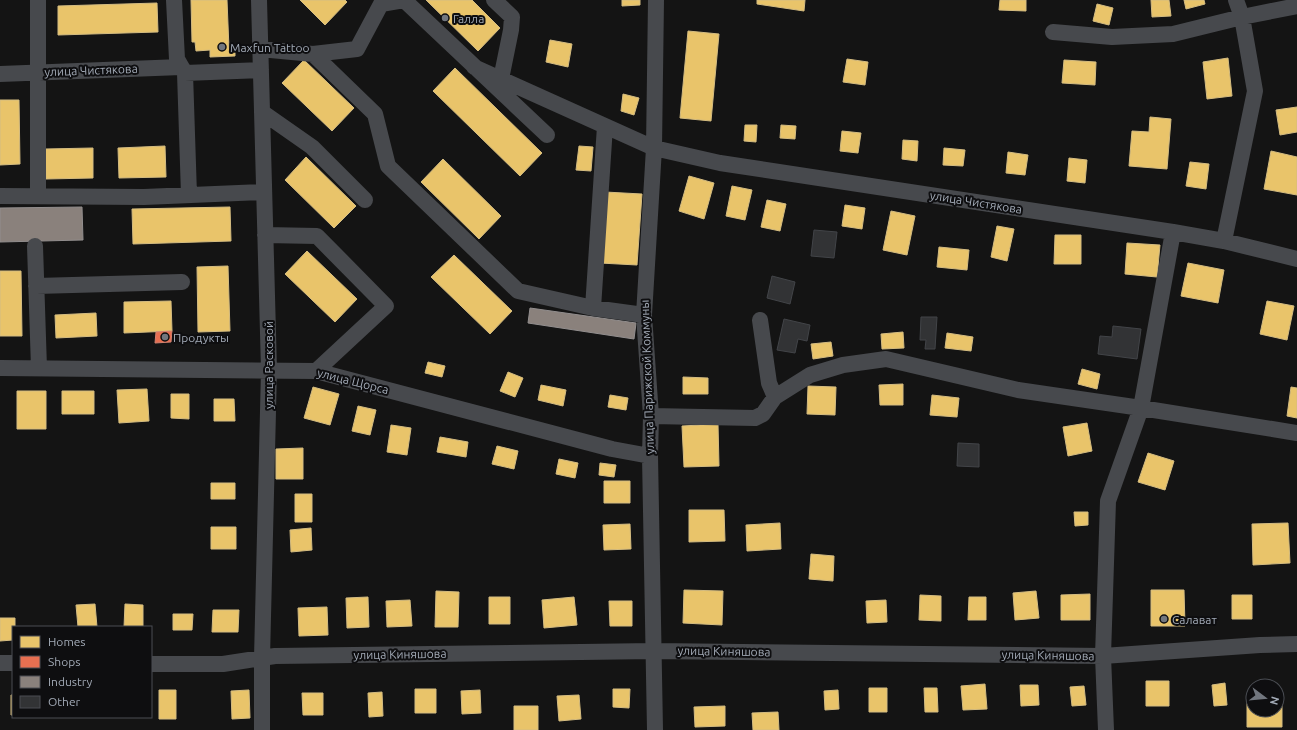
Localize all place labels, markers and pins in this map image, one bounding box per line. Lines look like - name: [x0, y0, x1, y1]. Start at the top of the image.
- place label: Галла: [453, 12, 484, 25]
- marker: Галла: [440, 13, 450, 23]
- place label: Maxfun Tattoo: [230, 41, 310, 54]
- marker: Maxfun Tattoo: [217, 42, 227, 52]
- place label: Продукты: [173, 331, 229, 344]
- marker: Продукты: [160, 332, 170, 342]
- place label: Салават: [1172, 613, 1218, 626]
- marker: Салават: [1159, 614, 1169, 624]

